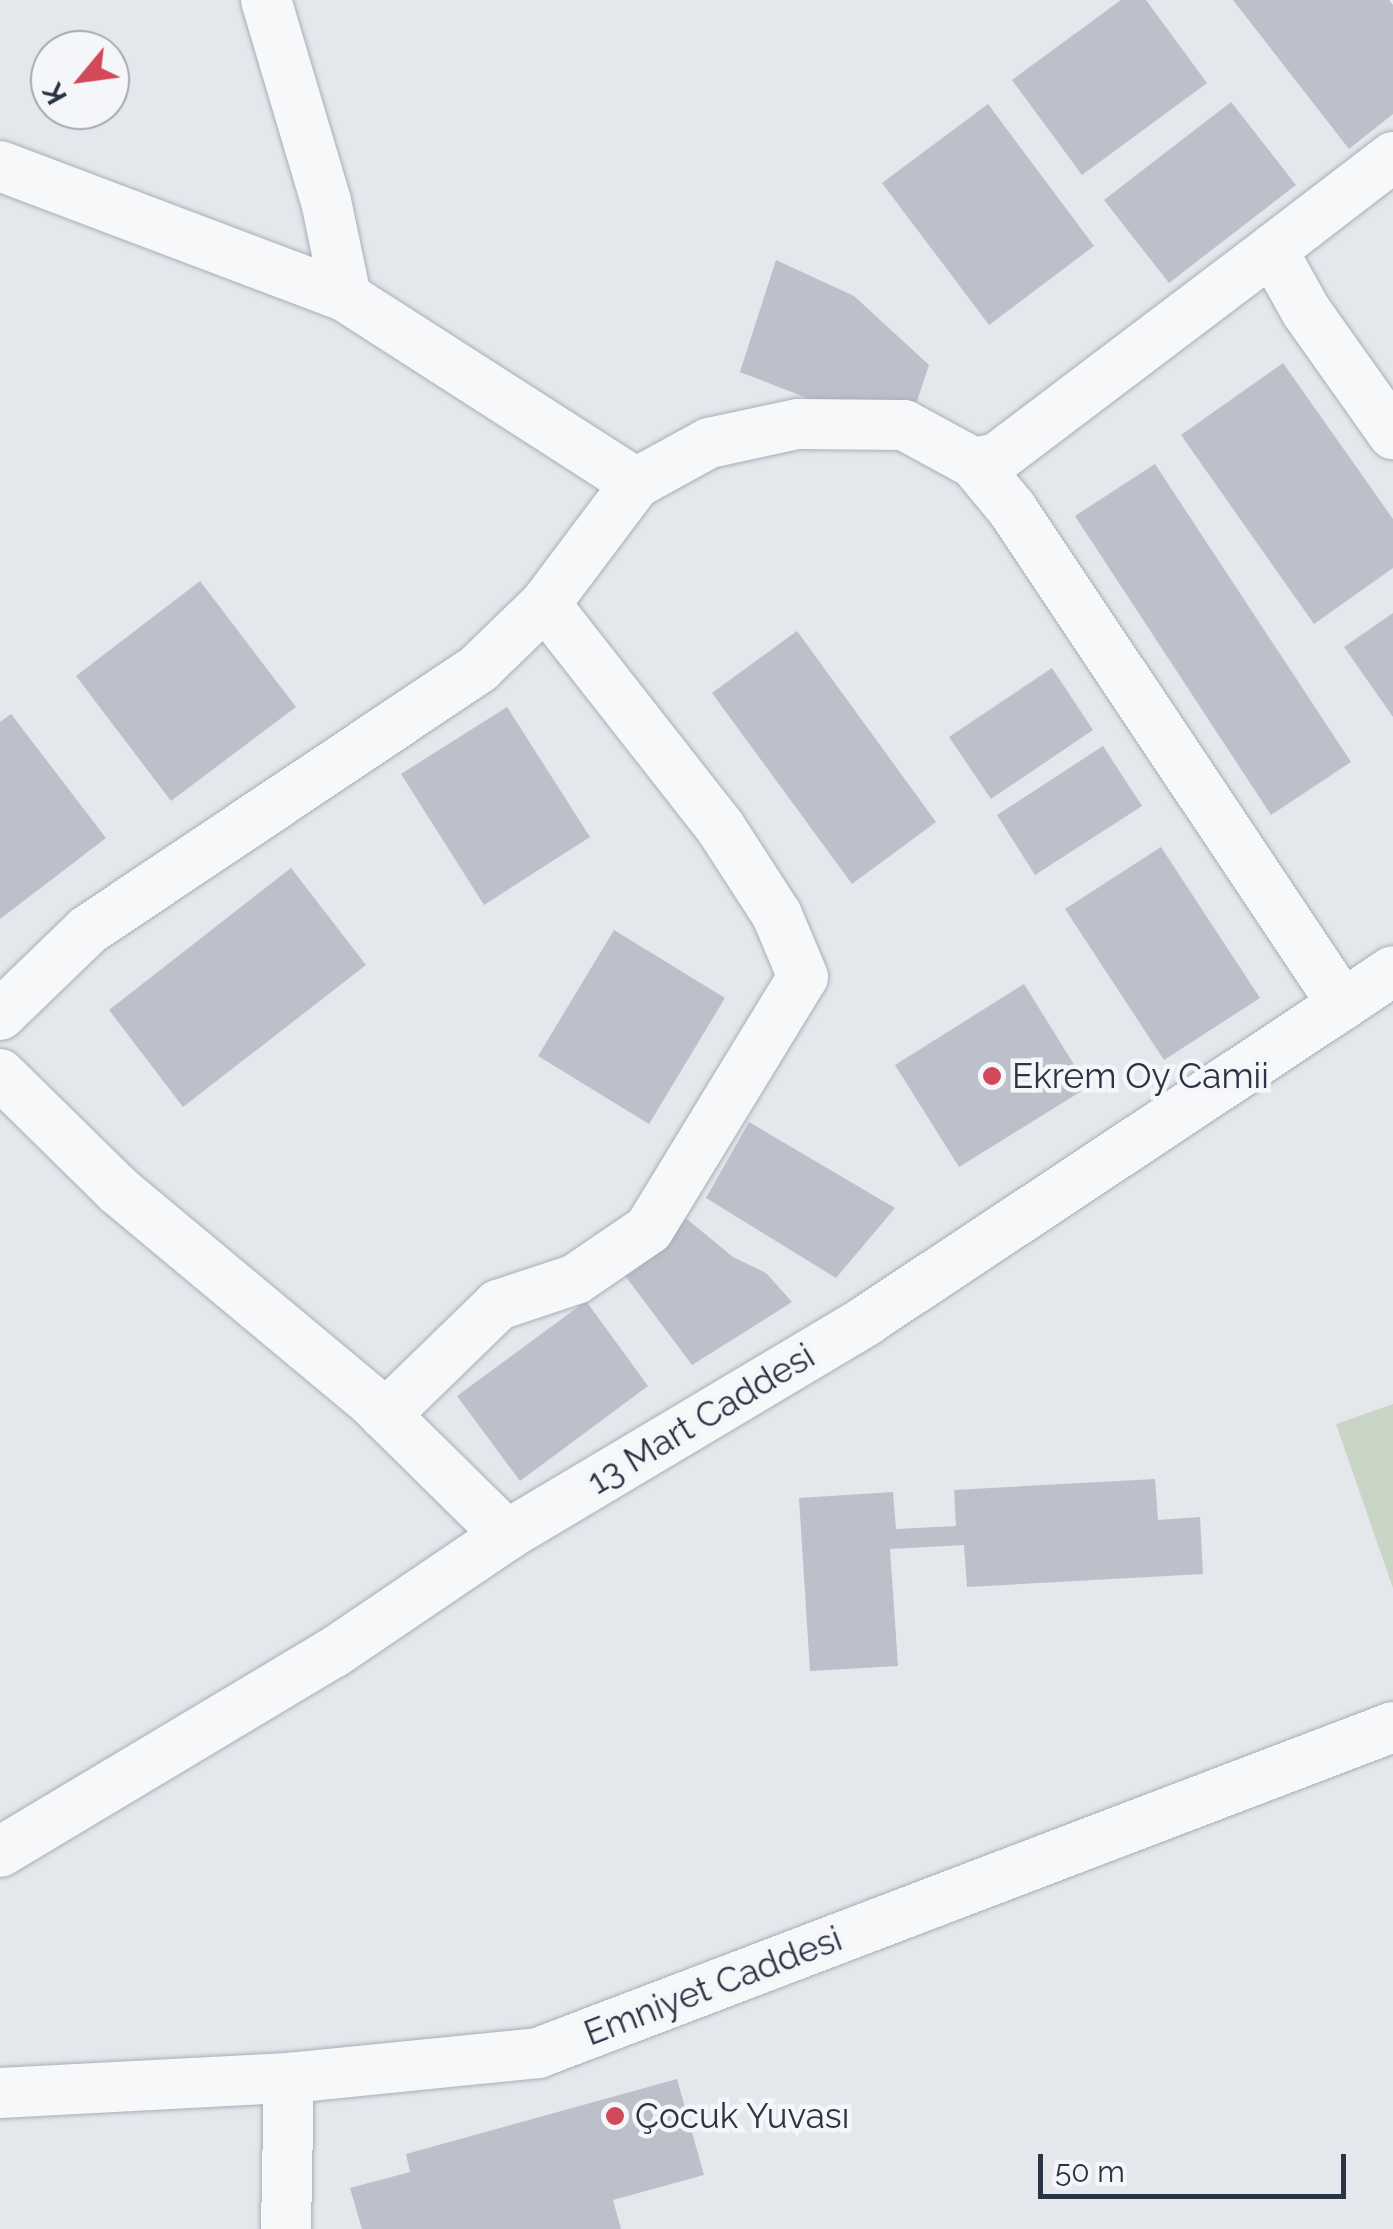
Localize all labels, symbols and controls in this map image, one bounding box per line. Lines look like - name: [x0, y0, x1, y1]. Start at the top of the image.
- north arrow: [30, 30, 130, 130]
- text: K: [36, 78, 74, 110]
- place label: Ekrem Oy Camii: [1012, 1055, 1270, 1097]
- marker: Ekrem Oy Camii: [981, 1065, 1003, 1087]
- street label: 13 Mart Caddesi: [580, 1335, 822, 1503]
- street label: Emniyet Caddesi: [578, 1918, 848, 2054]
- place label: Çocuk Yuvası: [635, 2095, 851, 2137]
- marker: Çocuk Yuvası: [604, 2105, 626, 2127]
- scale bar: [1043, 2134, 1350, 2196]
- text: 50 m: [1055, 2154, 1125, 2189]

